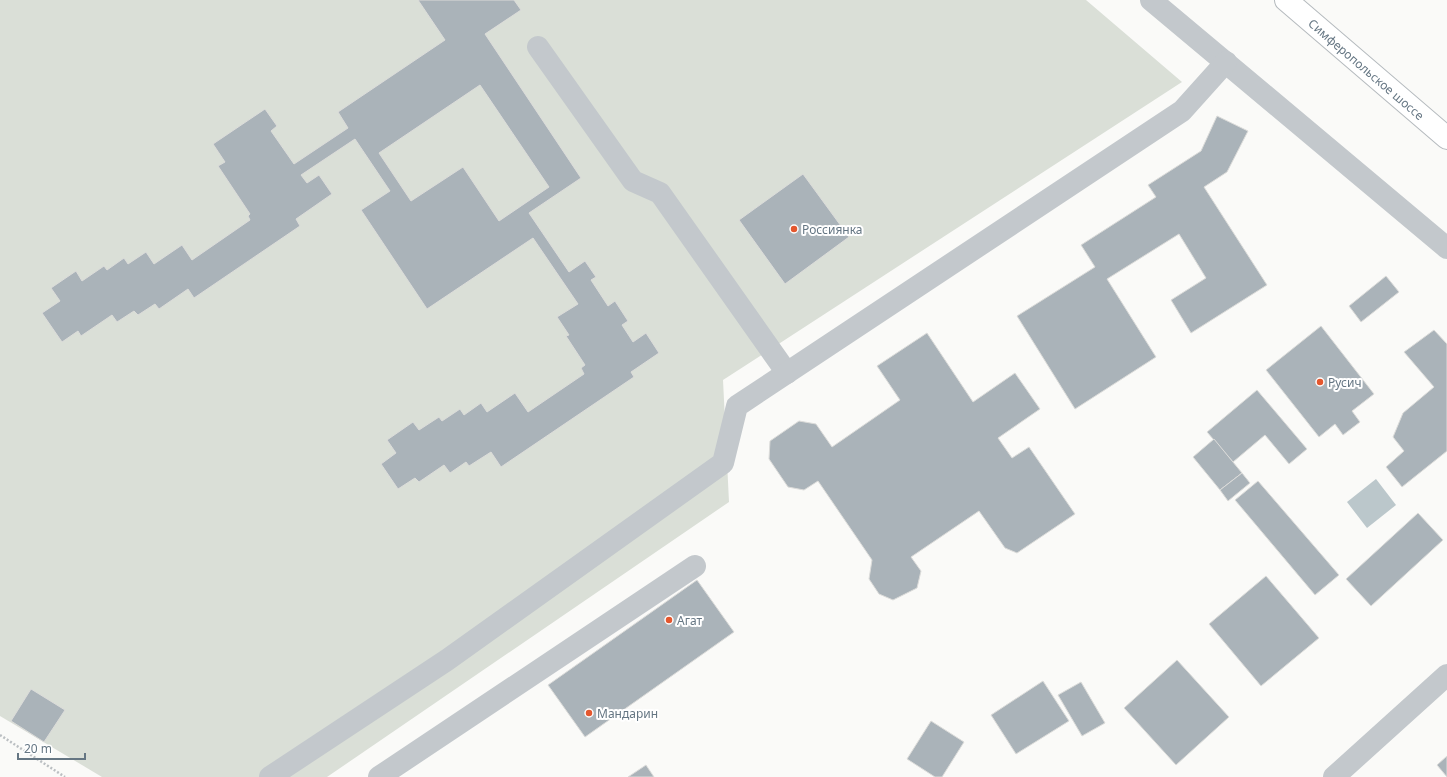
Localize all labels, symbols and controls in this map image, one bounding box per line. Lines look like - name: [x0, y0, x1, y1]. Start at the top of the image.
- street label: Симферопольское шоссе: [1305, 15, 1428, 124]
- place label: Россиянка: [802, 221, 863, 238]
- marker: Россиянка: [789, 224, 799, 234]
- place label: Русич: [1328, 374, 1361, 391]
- marker: Русич: [1315, 377, 1325, 387]
- place label: Агат: [677, 612, 702, 629]
- marker: Агат: [664, 615, 674, 625]
- place label: Мандарин: [597, 705, 658, 722]
- marker: Мандарин: [584, 708, 594, 718]
- scale bar: [18, 735, 85, 761]
- text: 20 m: [24, 740, 52, 757]

